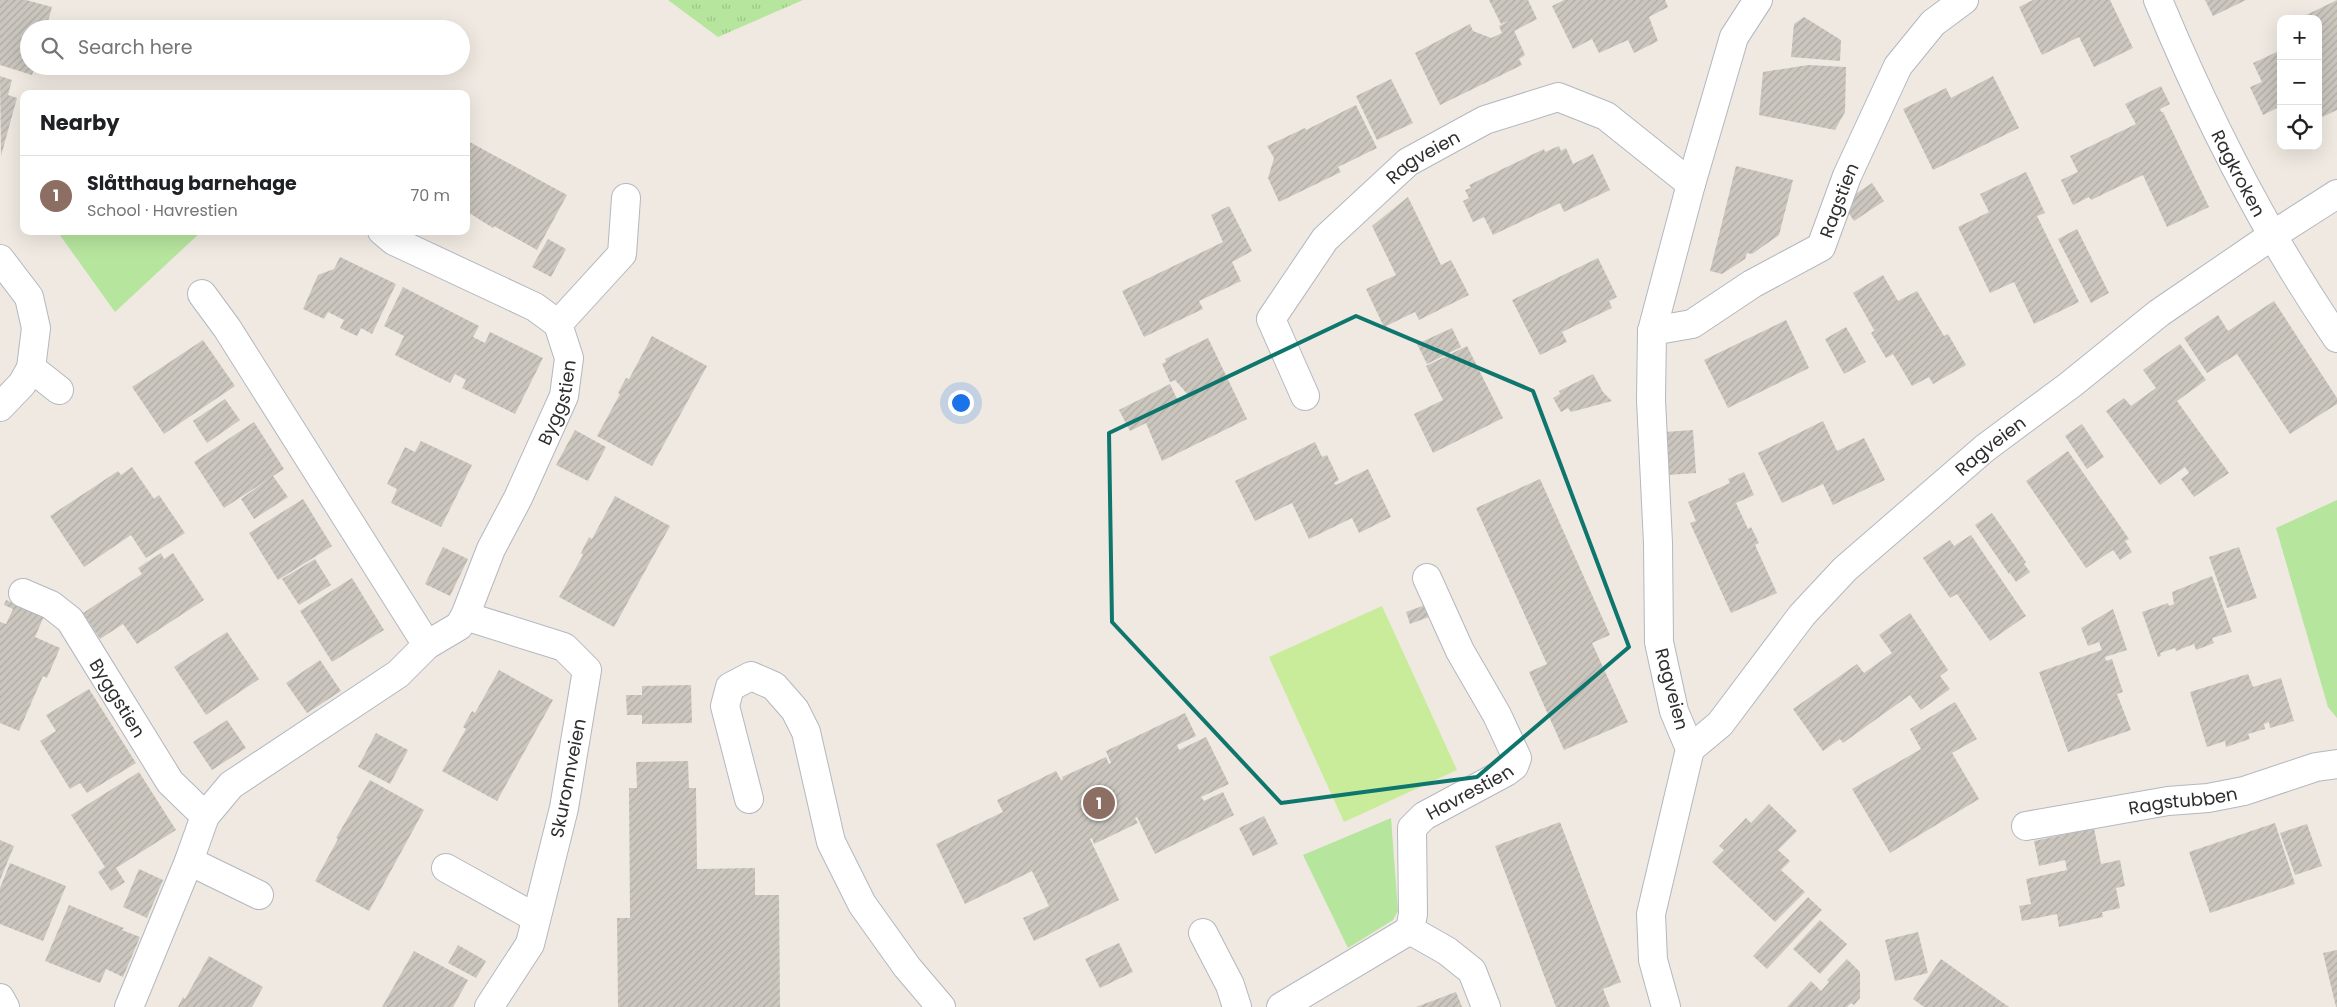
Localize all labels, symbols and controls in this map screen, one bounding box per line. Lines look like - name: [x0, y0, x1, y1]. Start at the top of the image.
- map controls: [2277, 15, 2322, 150]
- button: +: [2277, 15, 2322, 60]
- search box: [20, 20, 470, 75]
- icon: search: [38, 34, 66, 62]
- text: Search here: [78, 34, 192, 61]
- button: −: [2277, 60, 2322, 105]
- button: locate: [2277, 105, 2322, 150]
- text: Nearby: [40, 108, 120, 137]
- street label: Ragveien: [1380, 124, 1464, 189]
- street label: Ragkroken: [2206, 125, 2272, 221]
- street label: Ragstien: [1813, 158, 1864, 241]
- text: Slåtthaug barnehage: [87, 170, 297, 197]
- text: 1: [53, 184, 59, 207]
- text: 70 m: [410, 184, 450, 207]
- text: School · Havrestien: [87, 199, 238, 222]
- street label: Byggstien: [531, 358, 581, 449]
- your location: [948, 390, 974, 416]
- street label: Ragveien: [1949, 410, 2031, 481]
- street label: Ragveien: [1649, 645, 1695, 733]
- street label: Byggstien: [84, 653, 152, 742]
- street label: Skuronnveien: [544, 716, 592, 840]
- street label: Havrestien: [1421, 758, 1519, 825]
- street label: Ragstubben: [2126, 780, 2239, 820]
- pin: 1: [1083, 784, 1115, 822]

